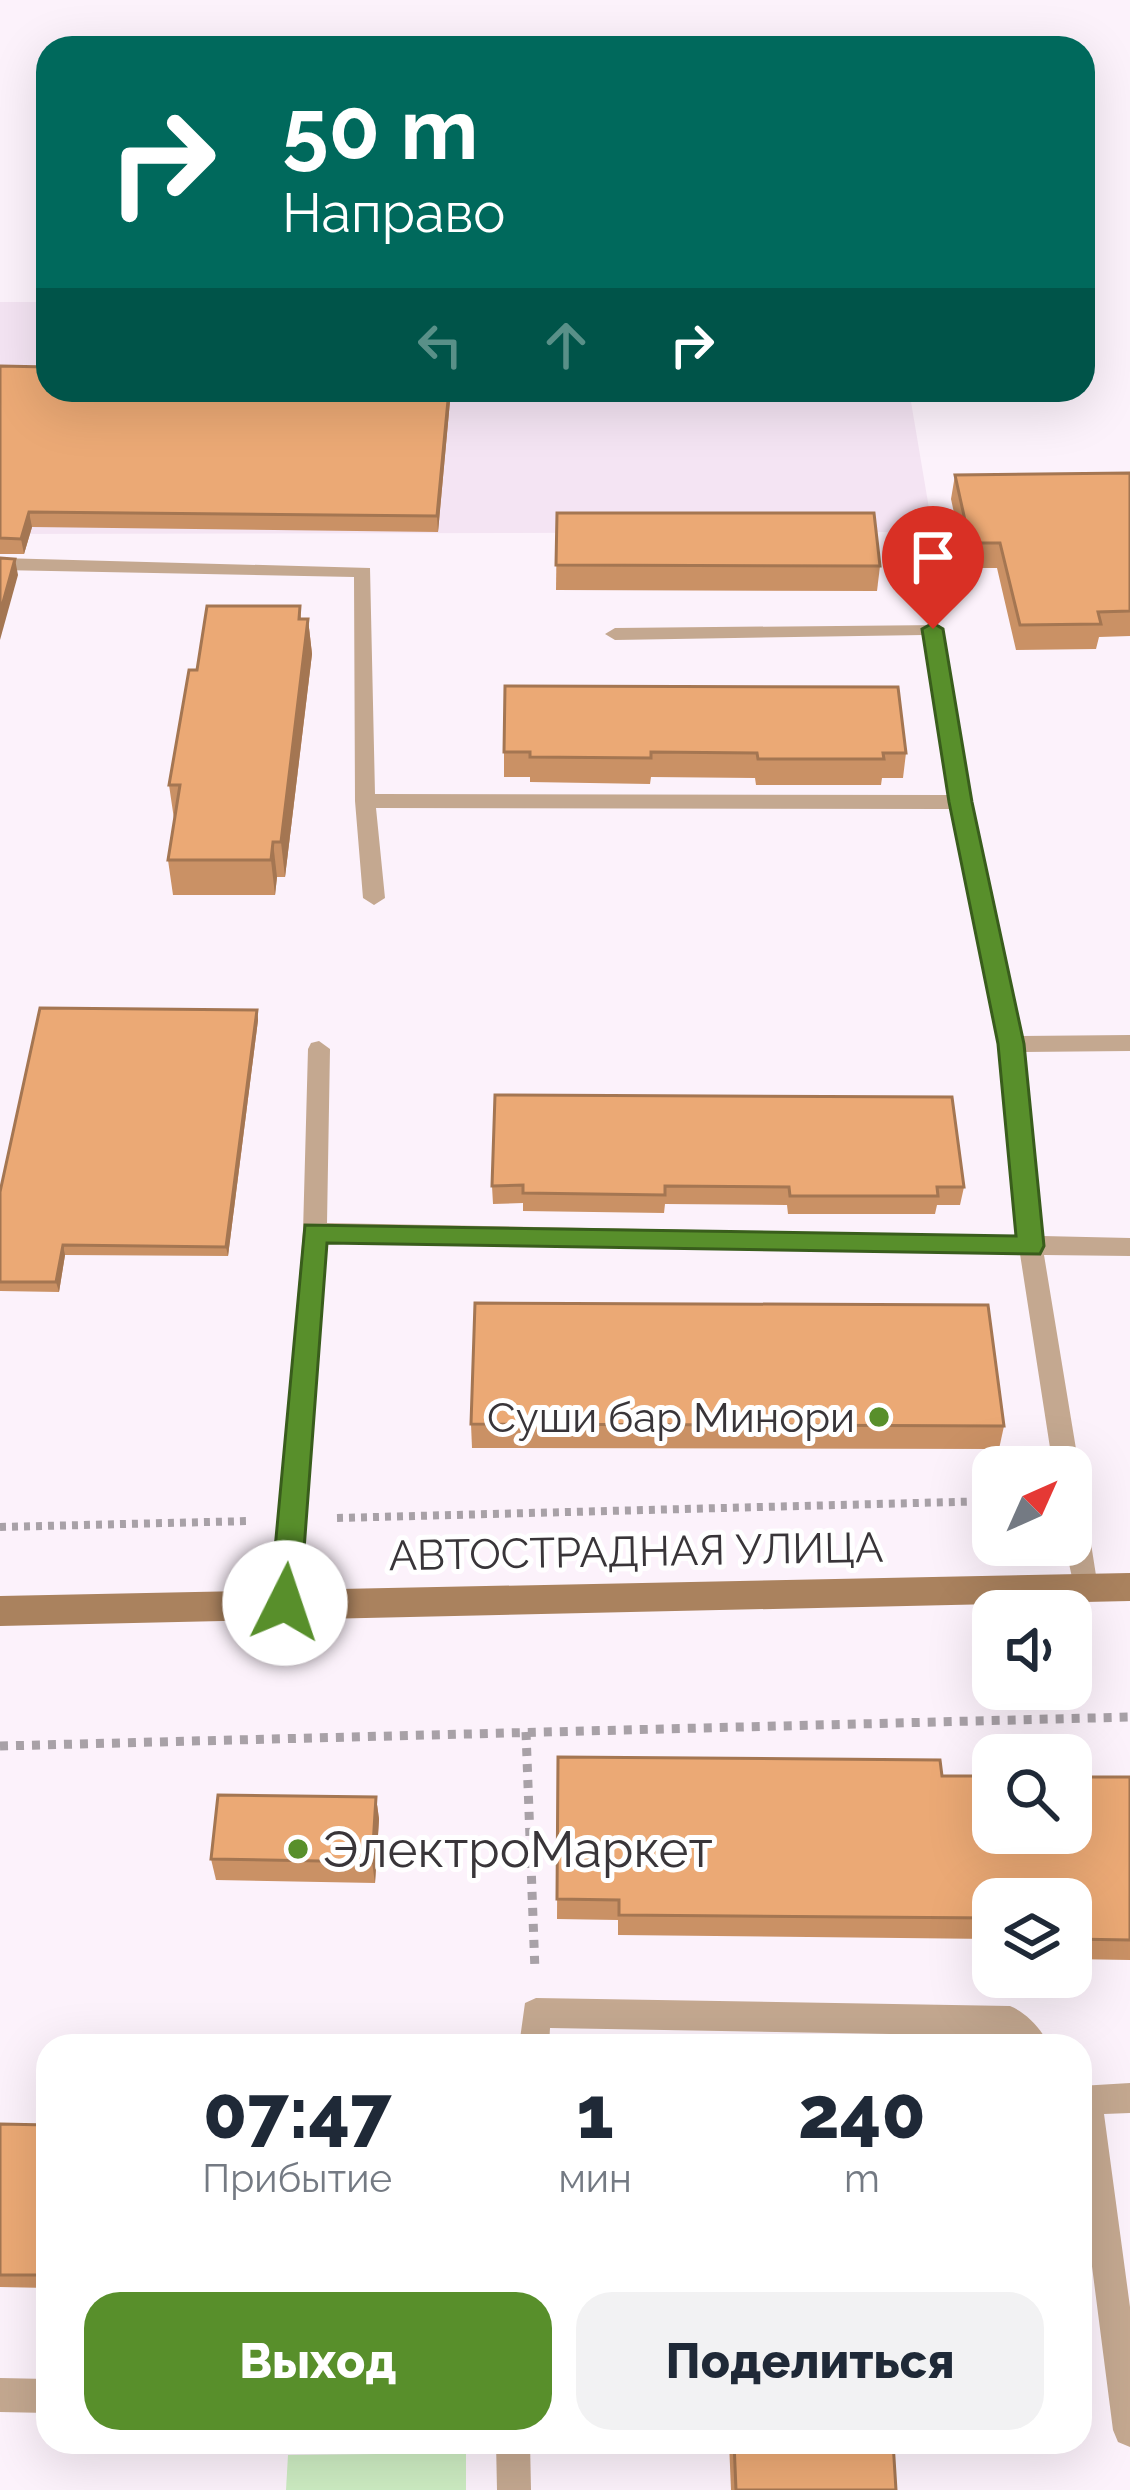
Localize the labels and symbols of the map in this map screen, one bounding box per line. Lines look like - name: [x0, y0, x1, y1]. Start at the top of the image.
- pin: [882, 506, 984, 629]
- place label: Суши бар Минори: [487, 1393, 855, 1442]
- marker: Суши бар Минори: [866, 1404, 892, 1430]
- north arrow: [972, 1446, 1092, 1566]
- street label: АВТОСТРАДНАЯ УЛИЦА: [388, 1523, 884, 1580]
- position arrow: [222, 1540, 348, 1666]
- place label: ЭлектроМаркет: [322, 1819, 713, 1879]
- marker: ЭлектроМаркет: [285, 1836, 311, 1862]

